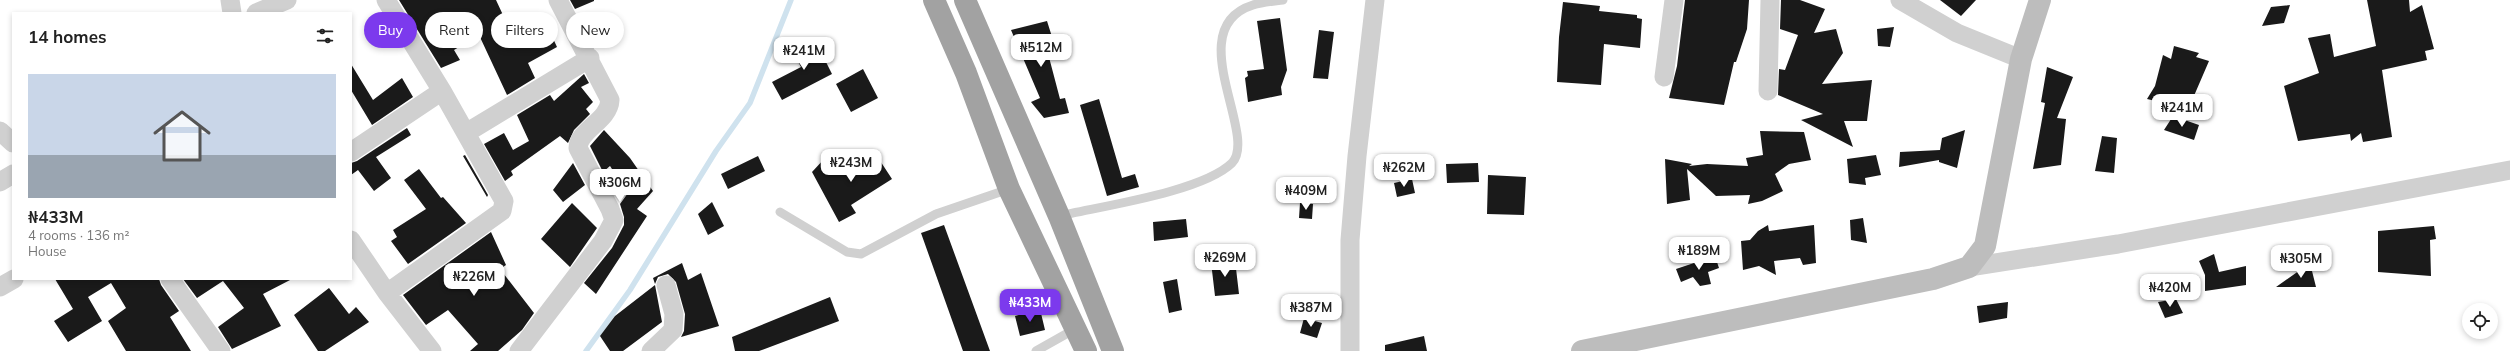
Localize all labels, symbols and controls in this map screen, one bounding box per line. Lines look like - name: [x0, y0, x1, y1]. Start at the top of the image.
- chip: Buy: [364, 12, 417, 48]
- chip: Rent: [425, 12, 483, 48]
- chip: Filters: [491, 12, 558, 48]
- chip: New: [566, 12, 624, 48]
- icon: filters: [314, 25, 336, 47]
- text: 14 homes: [28, 26, 107, 47]
- pin: ₦512M: [1013, 34, 1069, 68]
- pin: ₦241M: [776, 37, 832, 71]
- text: ₦512M: [1020, 39, 1062, 55]
- text: ₦241M: [783, 42, 825, 58]
- pin: ₦241M: [2154, 94, 2210, 128]
- text: ₦241M: [2161, 99, 2203, 115]
- icon: home: [146, 100, 218, 172]
- pin: ₦243M: [823, 149, 879, 183]
- text: ₦243M: [830, 154, 872, 170]
- pin: ₦262M: [1376, 154, 1432, 188]
- text: ₦262M: [1383, 159, 1425, 175]
- pin: ₦306M: [592, 169, 648, 203]
- text: ₦306M: [599, 174, 641, 190]
- pin: ₦409M: [1278, 177, 1334, 211]
- text: ₦409M: [1285, 182, 1327, 198]
- text: ₦433M: [28, 206, 84, 227]
- text: 4 rooms · 136 m²: [28, 227, 129, 243]
- pin: ₦189M: [1671, 237, 1727, 271]
- text: ₦189M: [1678, 242, 1720, 258]
- text: House: [28, 243, 66, 259]
- pin: ₦269M: [1197, 244, 1253, 278]
- pin: ₦305M: [2273, 245, 2329, 279]
- text: ₦269M: [1204, 249, 1246, 265]
- text: ₦305M: [2280, 250, 2322, 266]
- pin: ₦226M: [446, 263, 502, 297]
- text: ₦226M: [453, 268, 495, 284]
- pin: ₦420M: [2142, 274, 2198, 308]
- text: ₦420M: [2149, 279, 2191, 295]
- pin: ₦433M: [1002, 289, 1058, 323]
- text: ₦433M: [1009, 294, 1051, 310]
- pin: ₦387M: [1283, 294, 1339, 328]
- text: ₦387M: [1290, 299, 1332, 315]
- map controls: [2462, 303, 2498, 339]
- button: locate: [2462, 303, 2498, 339]

